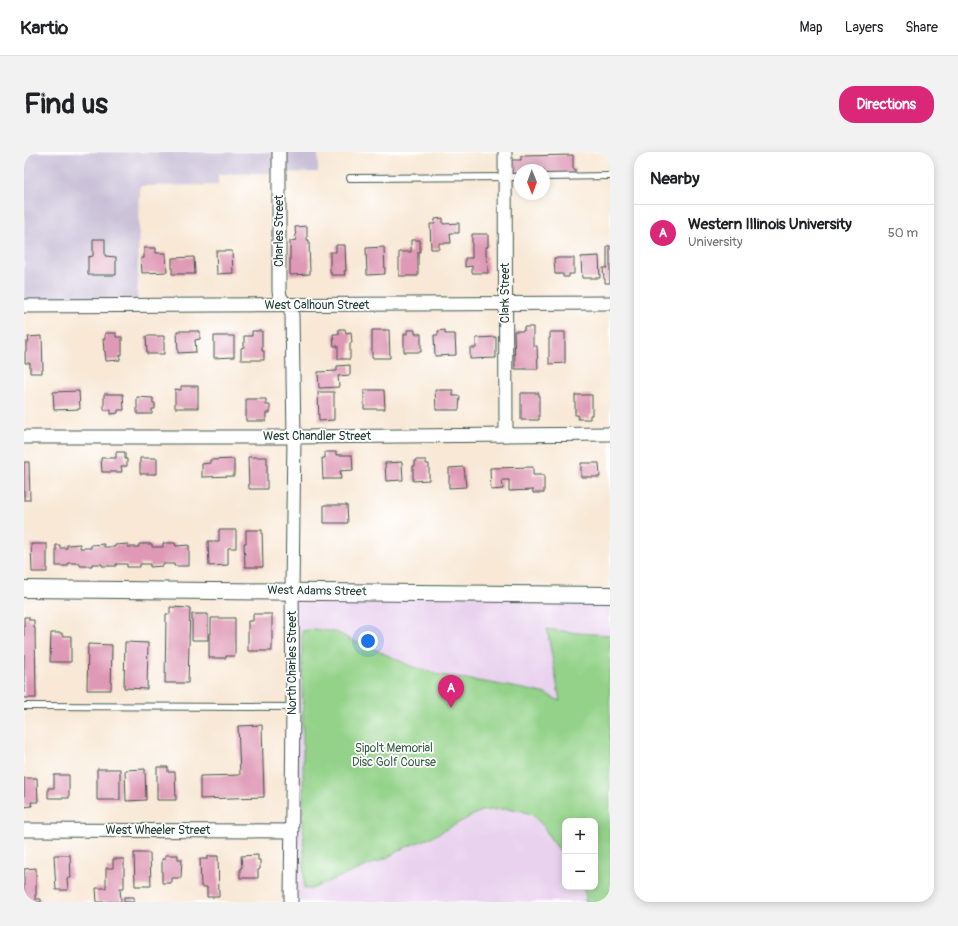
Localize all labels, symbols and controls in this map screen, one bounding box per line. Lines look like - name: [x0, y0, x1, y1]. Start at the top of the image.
- text: Kartio: [20, 16, 68, 40]
- text: Map: [800, 19, 823, 36]
- text: Layers: [845, 19, 883, 36]
- text: Share: [905, 19, 938, 36]
- button: Directions: [839, 86, 934, 123]
- text: Find us: [24, 87, 108, 122]
- north arrow: [514, 164, 550, 200]
- text: Nearby: [650, 168, 699, 189]
- street label: Charles Street: [272, 195, 287, 267]
- text: Western Illinois University: [688, 215, 852, 234]
- text: A: [659, 225, 667, 241]
- text: 50 m: [888, 225, 918, 241]
- text: University: [688, 234, 742, 250]
- street label: Clark Street: [498, 263, 513, 323]
- street label: West Calhoun Street: [265, 298, 370, 313]
- street label: West Chandler Street: [263, 429, 371, 444]
- street label: West Adams Street: [267, 583, 367, 599]
- street label: North Charles Street: [285, 611, 300, 715]
- your location: [358, 631, 378, 651]
- pin: A: [438, 675, 464, 708]
- park label: Sipolt Memorial Disc Golf Course: [352, 741, 436, 770]
- map controls: [562, 818, 598, 890]
- button: +: [562, 818, 598, 854]
- street label: West Wheeler Street: [106, 823, 211, 838]
- button: −: [562, 854, 598, 890]

